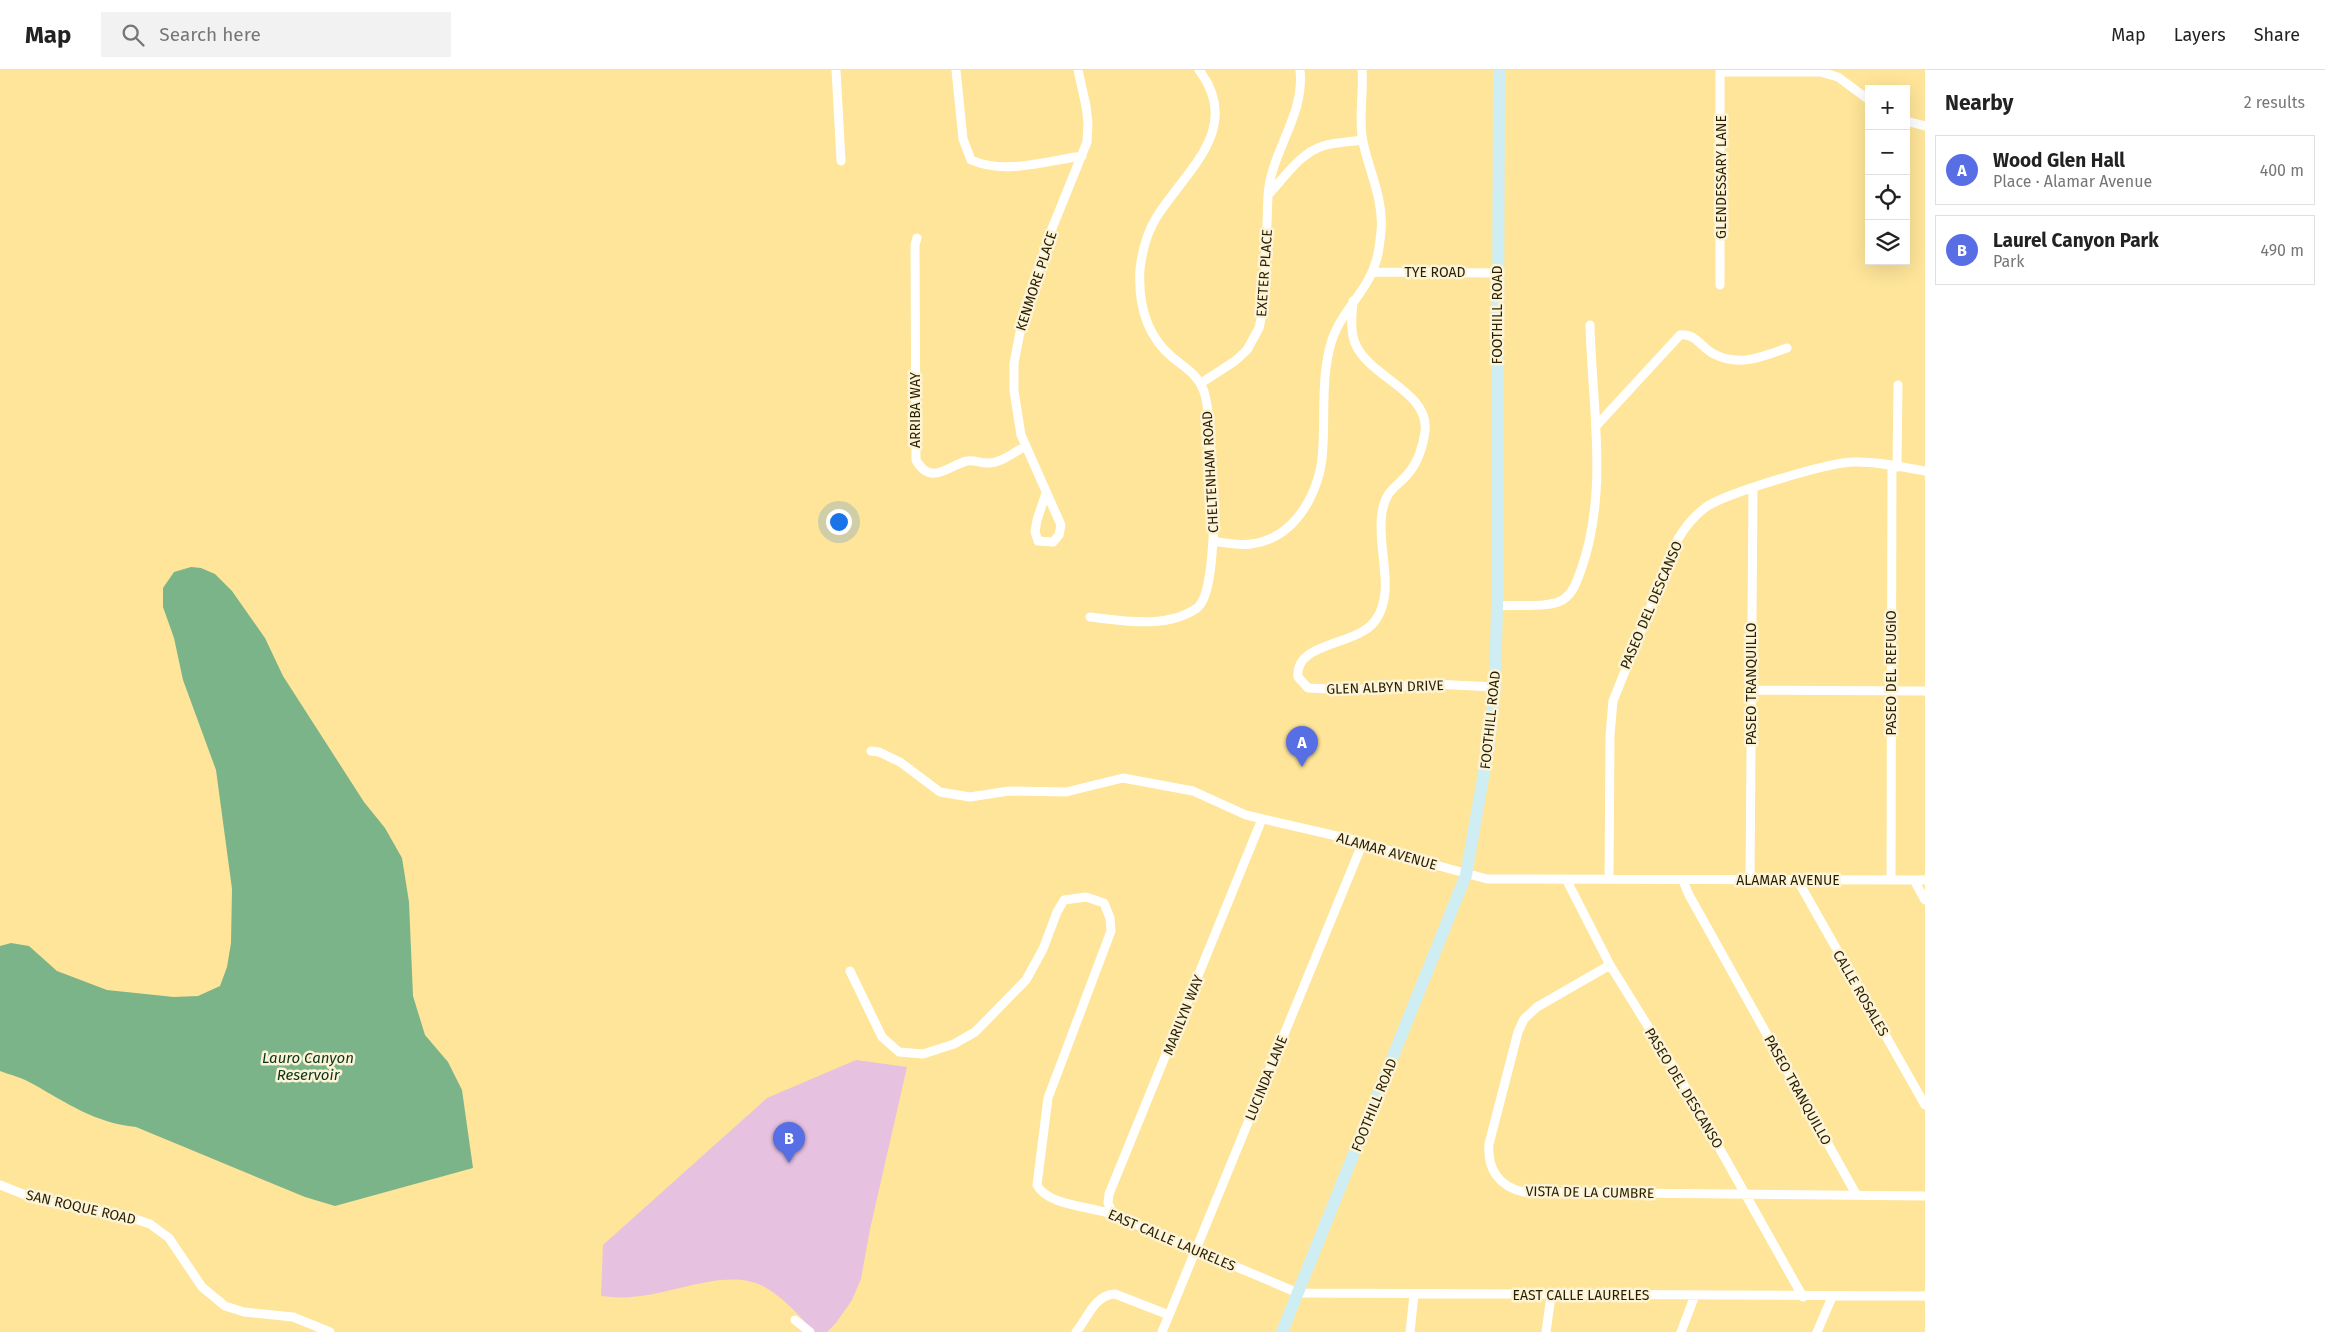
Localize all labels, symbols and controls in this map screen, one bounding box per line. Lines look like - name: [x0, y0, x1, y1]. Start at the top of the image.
- search box: [101, 12, 451, 57]
- text: Map: [25, 21, 71, 49]
- icon: search: [119, 21, 147, 49]
- text: Search here: [159, 23, 261, 46]
- text: Map: [2111, 24, 2146, 46]
- text: Layers: [2174, 24, 2226, 46]
- text: Share: [2254, 24, 2300, 46]
- map controls: [1865, 85, 1910, 265]
- button: +: [1865, 85, 1910, 130]
- text: Nearby: [1945, 90, 2013, 116]
- text: 2 results: [2244, 93, 2305, 112]
- street label: GLENDESSARY LANE: [1713, 115, 1730, 239]
- button: −: [1865, 130, 1910, 175]
- text: Wood Glen Hall: [1993, 149, 2125, 172]
- text: A: [1957, 161, 1967, 180]
- text: 400 m: [2260, 161, 2304, 180]
- text: Place · Alamar Avenue: [1993, 172, 2152, 191]
- button: locate: [1865, 175, 1910, 220]
- button: layers: [1865, 220, 1910, 265]
- street label: KENMORE PLACE: [1012, 229, 1061, 333]
- street label: EXETER PLACE: [1253, 229, 1276, 317]
- text: Laurel Canyon Park: [1993, 229, 2159, 252]
- text: B: [1957, 241, 1967, 260]
- text: 490 m: [2261, 241, 2304, 260]
- text: Park: [1993, 252, 2025, 271]
- street label: TYE ROAD: [1404, 264, 1466, 281]
- street label: FOOTHILL ROAD: [1489, 266, 1506, 365]
- street label: ARRIBA WAY: [907, 372, 924, 448]
- street label: CHELTENHAM ROAD: [1199, 411, 1222, 533]
- your location: [826, 509, 852, 535]
- street label: PASEO DEL DESCANSO: [1617, 539, 1686, 672]
- street label: PASEO DEL REFUGIO: [1883, 610, 1900, 736]
- street label: PASEO TRANQUILLO: [1743, 622, 1760, 746]
- street label: FOOTHILL ROAD: [1477, 670, 1504, 770]
- street label: GLEN ALBYN DRIVE: [1326, 677, 1444, 698]
- pin: A: [1286, 726, 1318, 767]
- street label: ALAMAR AVENUE: [1335, 829, 1439, 874]
- street label: ALAMAR AVENUE: [1736, 872, 1840, 889]
- street label: CALLE ROSALES: [1829, 947, 1892, 1040]
- street label: MARILYN WAY: [1160, 972, 1207, 1058]
- street label: PASEO DEL DESCANSO: [1641, 1025, 1726, 1152]
- street label: PASEO TRANQUILLO: [1760, 1032, 1835, 1148]
- street label: LUCINDA LANE: [1242, 1033, 1291, 1123]
- water label: Lauro Canyon Reservoir: [262, 1049, 354, 1084]
- street label: FOOTHILL ROAD: [1348, 1056, 1401, 1154]
- pin: B: [773, 1122, 805, 1163]
- street label: VISTA DE LA CUMBRE: [1525, 1183, 1655, 1202]
- street label: SAN ROQUE ROAD: [24, 1187, 137, 1228]
- street label: EAST CALLE LAURELES: [1106, 1206, 1238, 1275]
- street label: EAST CALLE LAURELES: [1513, 1287, 1650, 1304]

